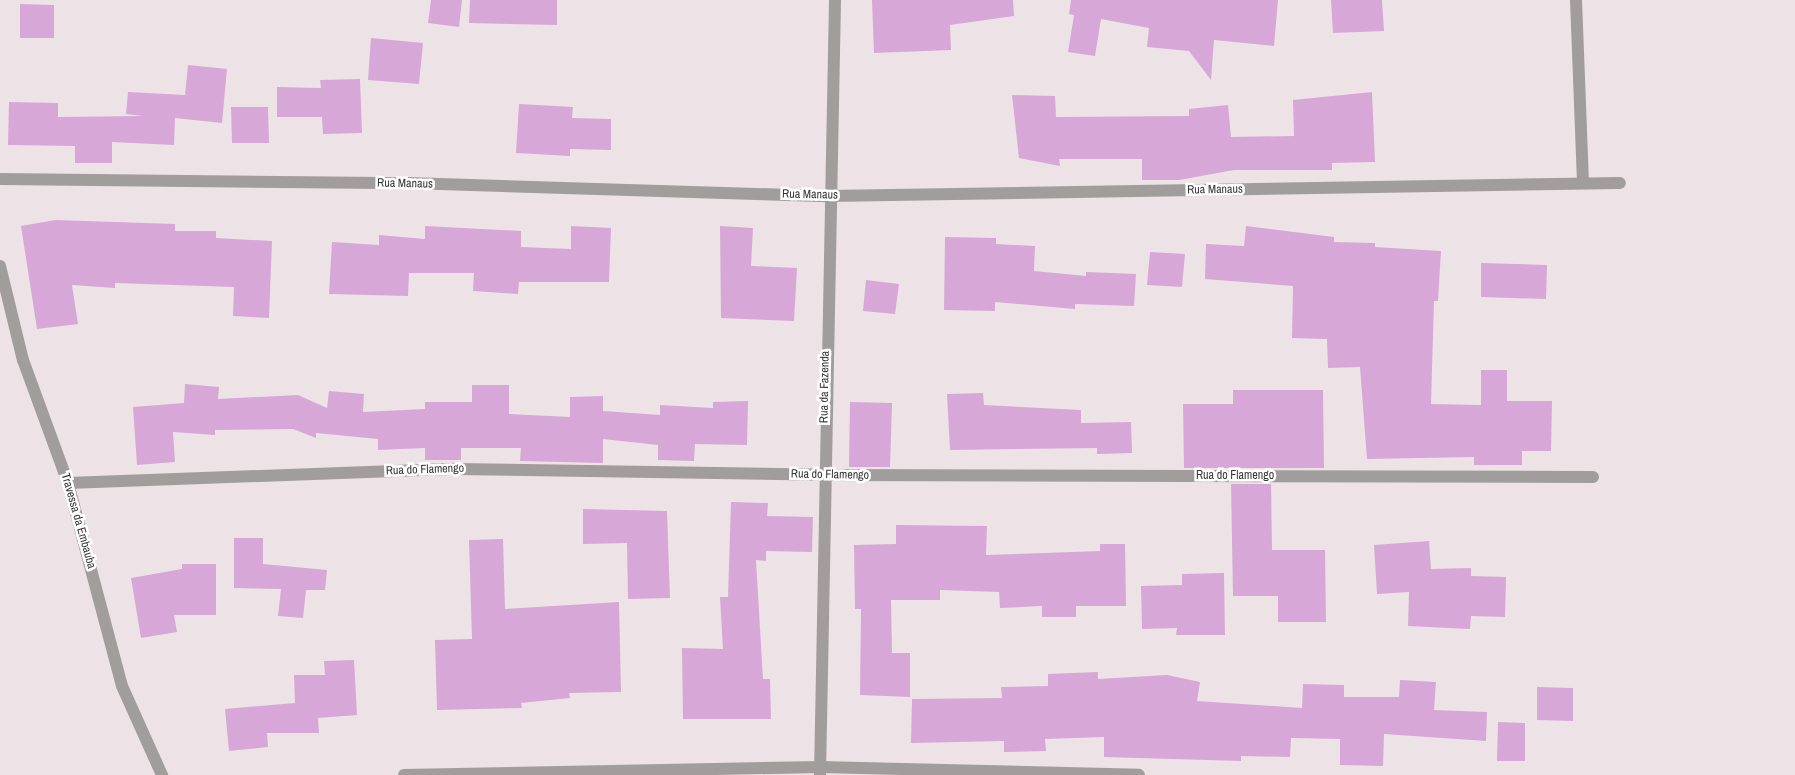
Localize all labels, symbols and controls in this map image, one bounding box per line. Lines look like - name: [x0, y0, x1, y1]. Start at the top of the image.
- street label: Rua Manaus: [377, 176, 433, 192]
- street label: Rua Manaus: [1187, 182, 1243, 198]
- street label: Rua Manaus: [782, 187, 838, 203]
- street label: Rua da Fazenda: [817, 351, 833, 423]
- street label: Rua do Flamengo: [386, 461, 464, 479]
- street label: Rua do Flamengo: [791, 467, 869, 483]
- street label: Rua do Flamengo: [1196, 469, 1274, 483]
- street label: Travessa da Embauba: [57, 472, 99, 570]

